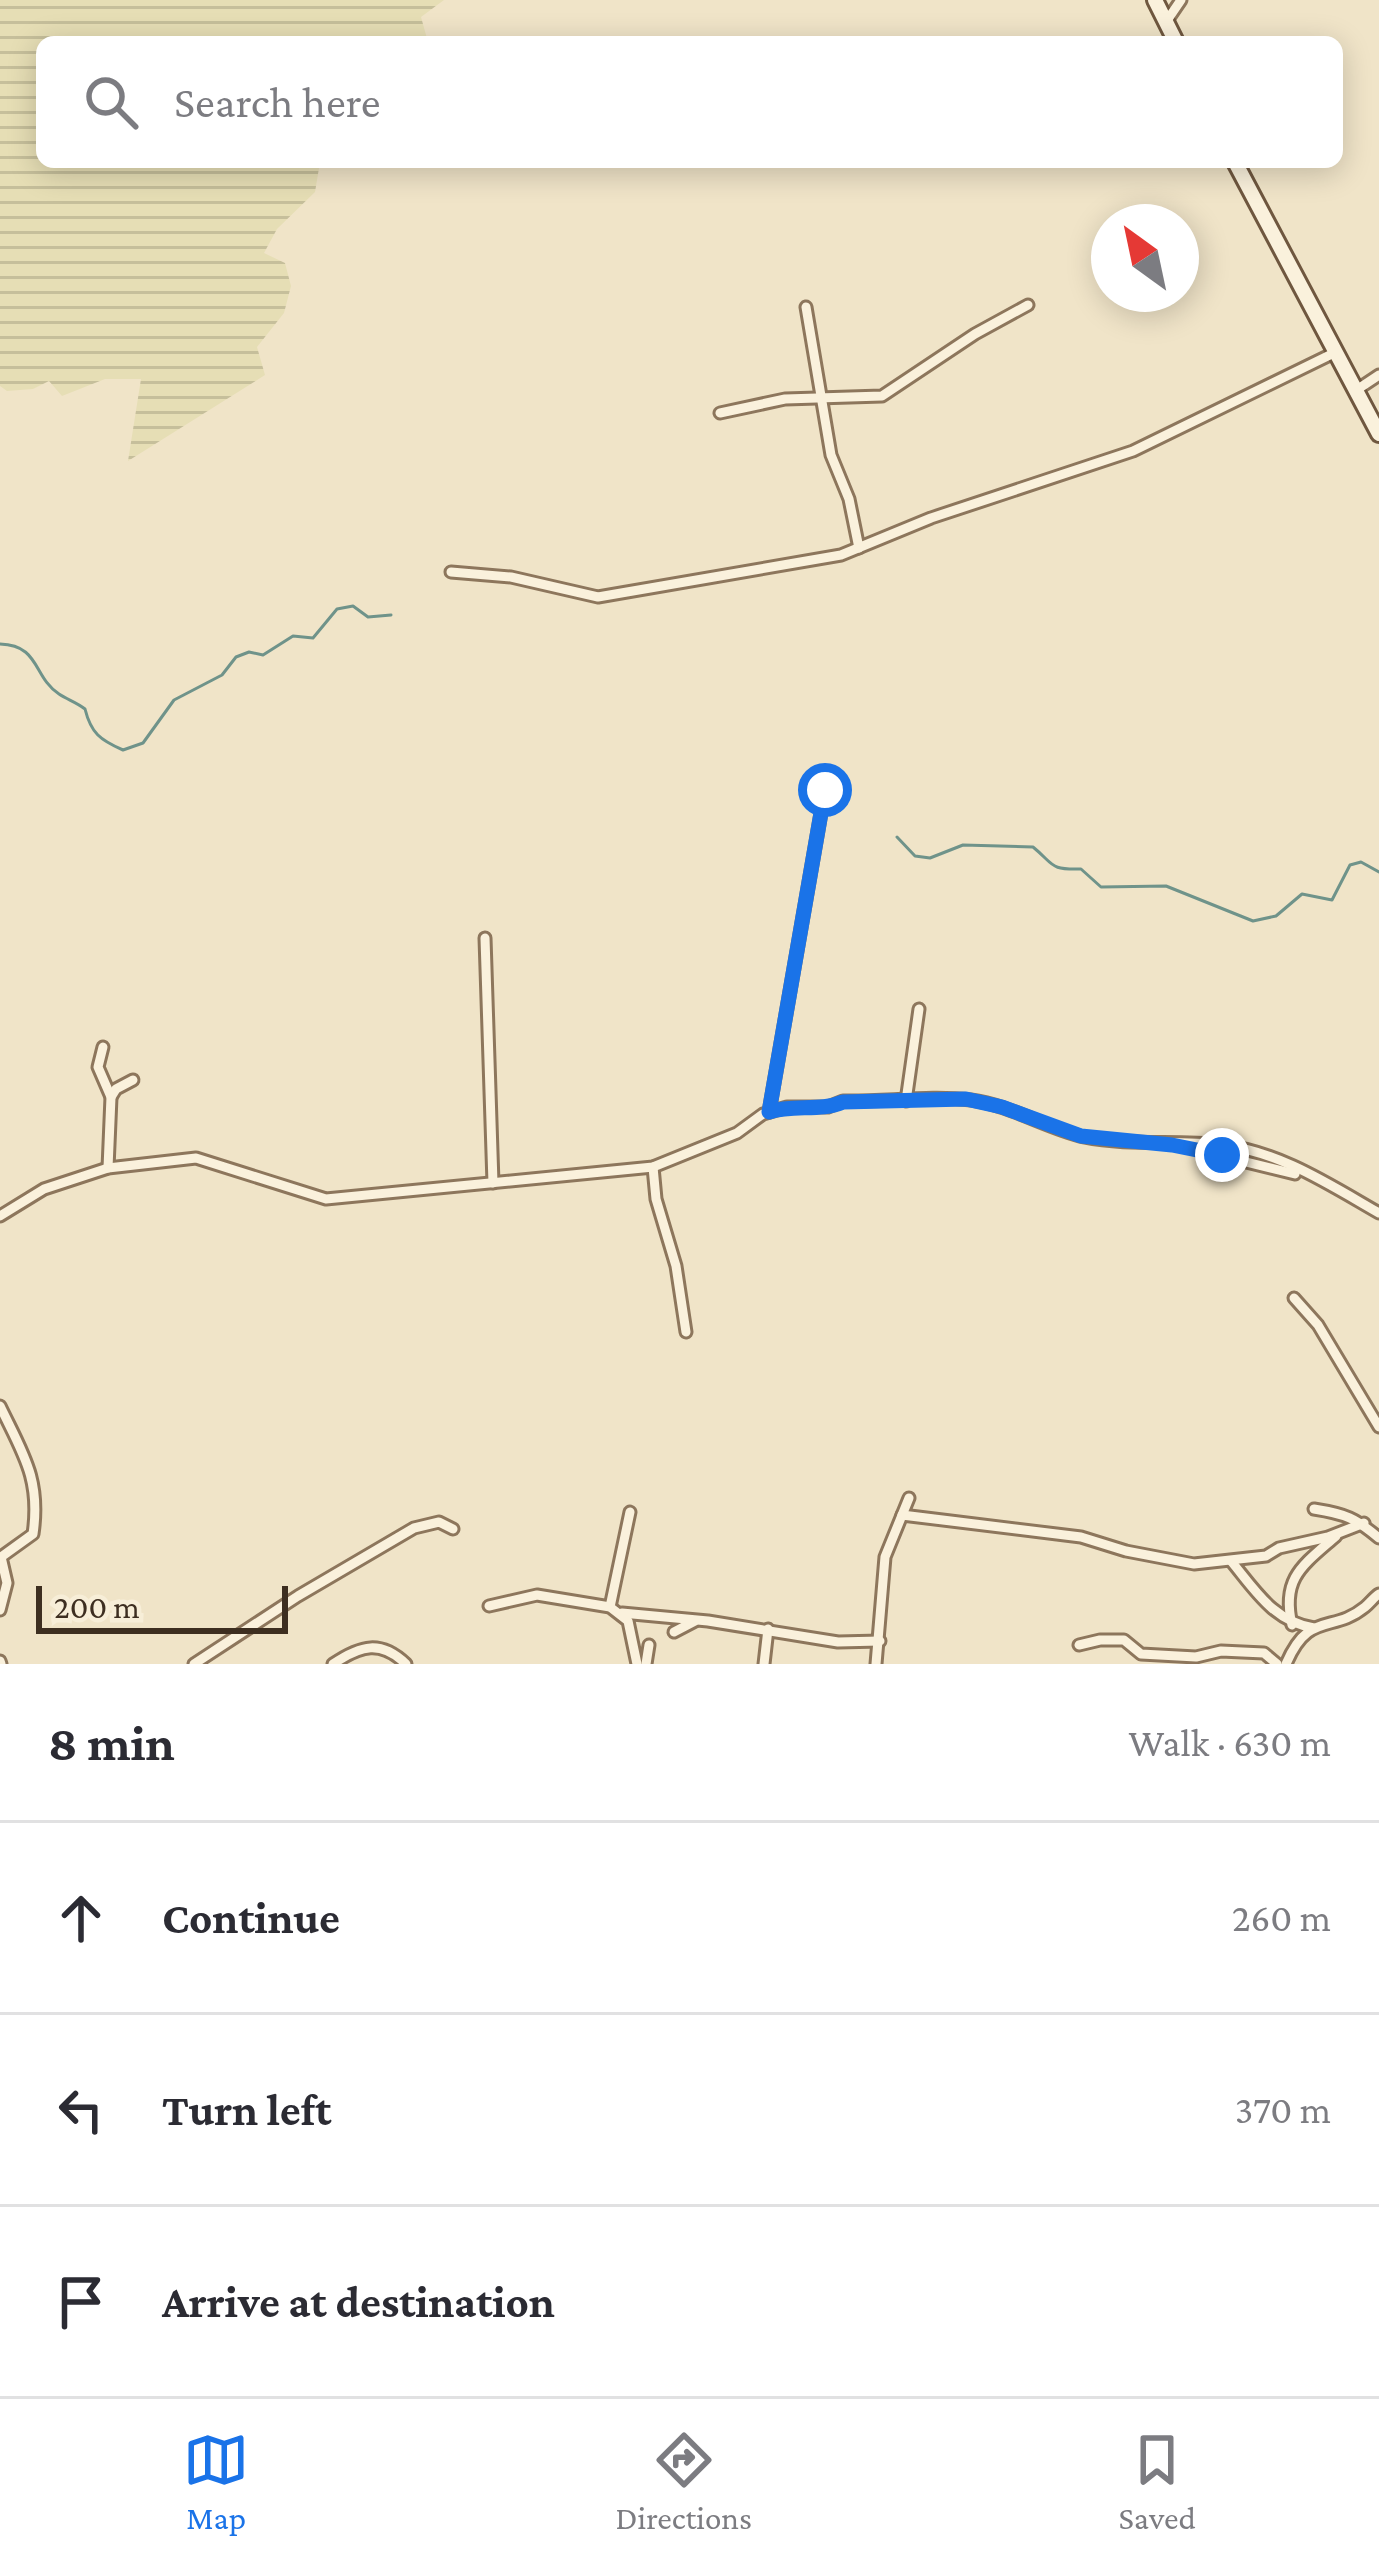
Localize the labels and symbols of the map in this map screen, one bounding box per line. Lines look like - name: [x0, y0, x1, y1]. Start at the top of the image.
- north arrow: [1091, 204, 1199, 312]
- route start: [798, 763, 852, 817]
- route end: [1195, 1128, 1249, 1182]
- scale bar: [36, 1580, 288, 1633]

